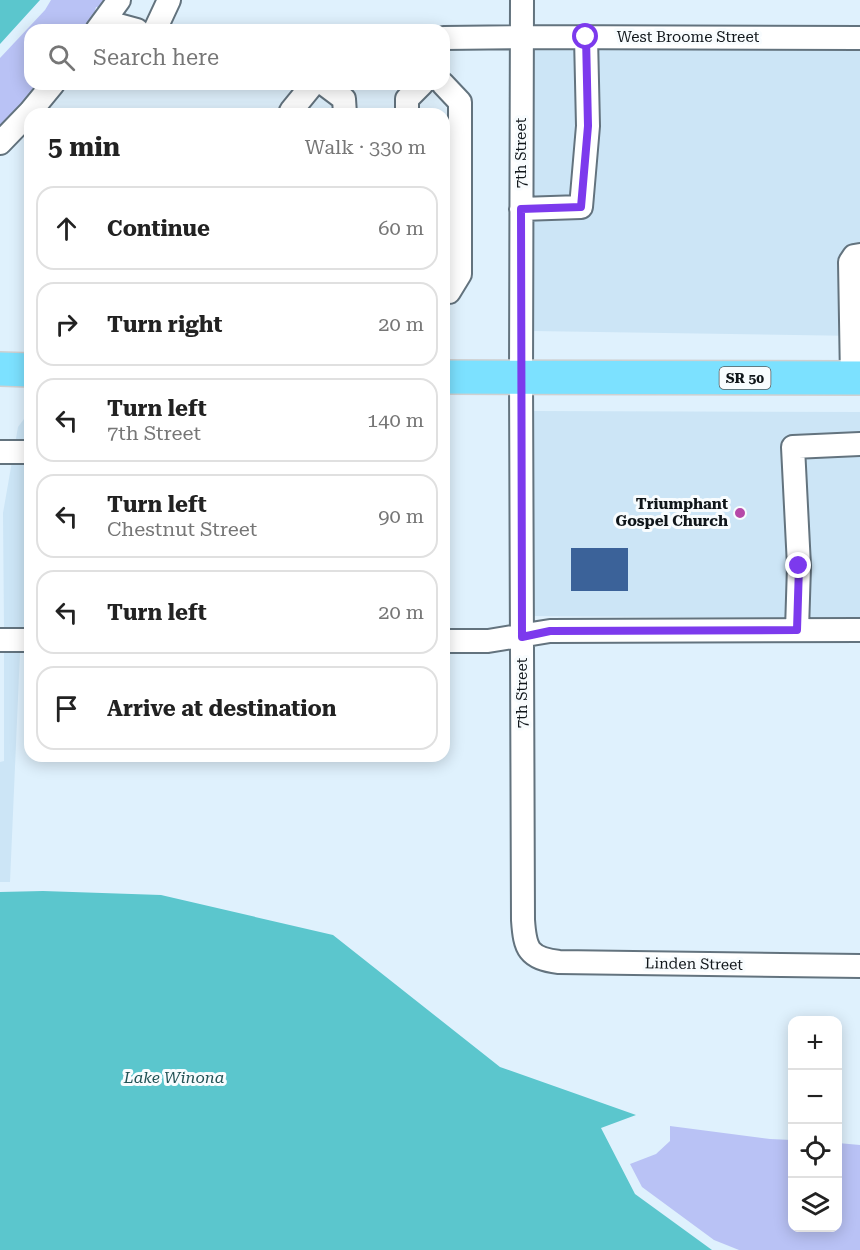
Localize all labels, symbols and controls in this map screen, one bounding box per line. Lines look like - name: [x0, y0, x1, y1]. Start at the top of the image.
- route start: [572, 23, 598, 49]
- search box: [24, 24, 450, 90]
- street label: West Broome Street: [617, 28, 760, 46]
- icon: search: [45, 41, 78, 74]
- text: Search here: [93, 45, 219, 70]
- street label: 7th Street: [512, 117, 530, 188]
- text: 5 min: [48, 132, 120, 162]
- text: Walk · 330 m: [305, 135, 426, 159]
- icon: ahead: [50, 212, 83, 245]
- text: Continue: [107, 216, 210, 241]
- text: 60 m: [378, 216, 424, 240]
- icon: right: [50, 308, 83, 341]
- text: Turn right: [107, 312, 222, 337]
- text: 20 m: [378, 312, 424, 336]
- road number: SR 50: [720, 367, 771, 389]
- text: Turn left: [107, 396, 207, 421]
- icon: left: [50, 404, 83, 437]
- text: 140 m: [367, 408, 424, 432]
- text: 7th Street: [107, 421, 201, 445]
- text: Turn left: [107, 492, 207, 517]
- place label: Triumphant Gospel Church: [615, 495, 728, 530]
- icon: left: [50, 500, 83, 533]
- text: 90 m: [378, 504, 424, 528]
- marker: Triumphant Gospel Church: [733, 506, 747, 520]
- text: Chestnut Street: [107, 517, 257, 541]
- route end: [785, 552, 811, 578]
- icon: left: [50, 596, 83, 629]
- text: Turn left: [107, 600, 207, 625]
- text: 20 m: [378, 600, 424, 624]
- street label: 7th Street: [513, 657, 531, 728]
- icon: arrive: [50, 692, 83, 725]
- text: Arrive at destination: [107, 696, 336, 721]
- street label: Linden Street: [645, 954, 744, 974]
- map controls: [788, 1016, 842, 1232]
- button: +: [788, 1016, 842, 1070]
- water label: Lake Winona: [123, 1068, 225, 1087]
- button: −: [788, 1070, 842, 1124]
- button: locate: [788, 1124, 842, 1178]
- button: layers: [788, 1178, 842, 1232]

